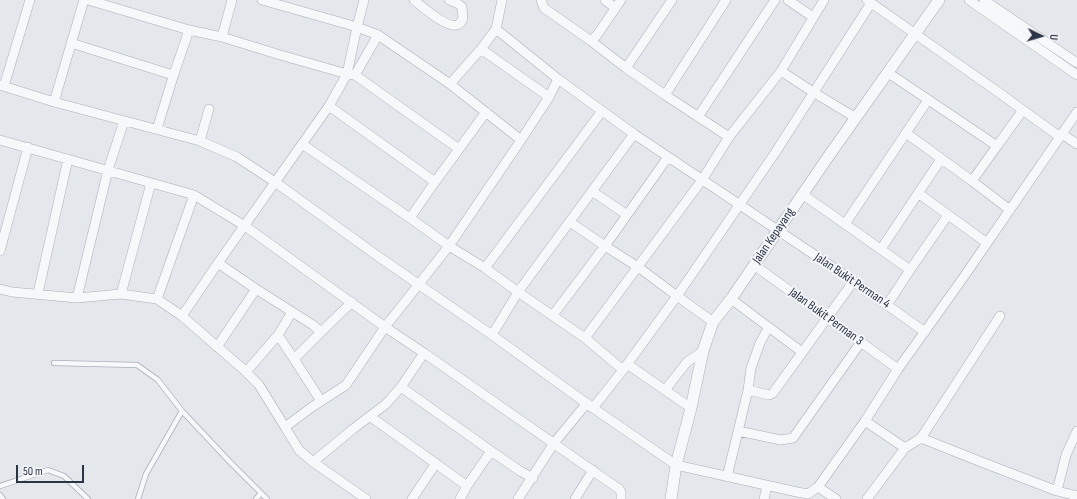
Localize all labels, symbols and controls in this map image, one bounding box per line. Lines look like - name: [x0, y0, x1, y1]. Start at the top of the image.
- north arrow: [1021, 16, 1061, 56]
- text: U: [1047, 34, 1060, 41]
- street label: Jalan Kepayang: [750, 205, 798, 267]
- street label: Jalan Bukit Perman 4: [811, 250, 893, 312]
- street label: Jalan Bukit Perman 3: [786, 285, 866, 349]
- scale bar: [18, 457, 86, 483]
- text: 50 m: [23, 464, 43, 479]

